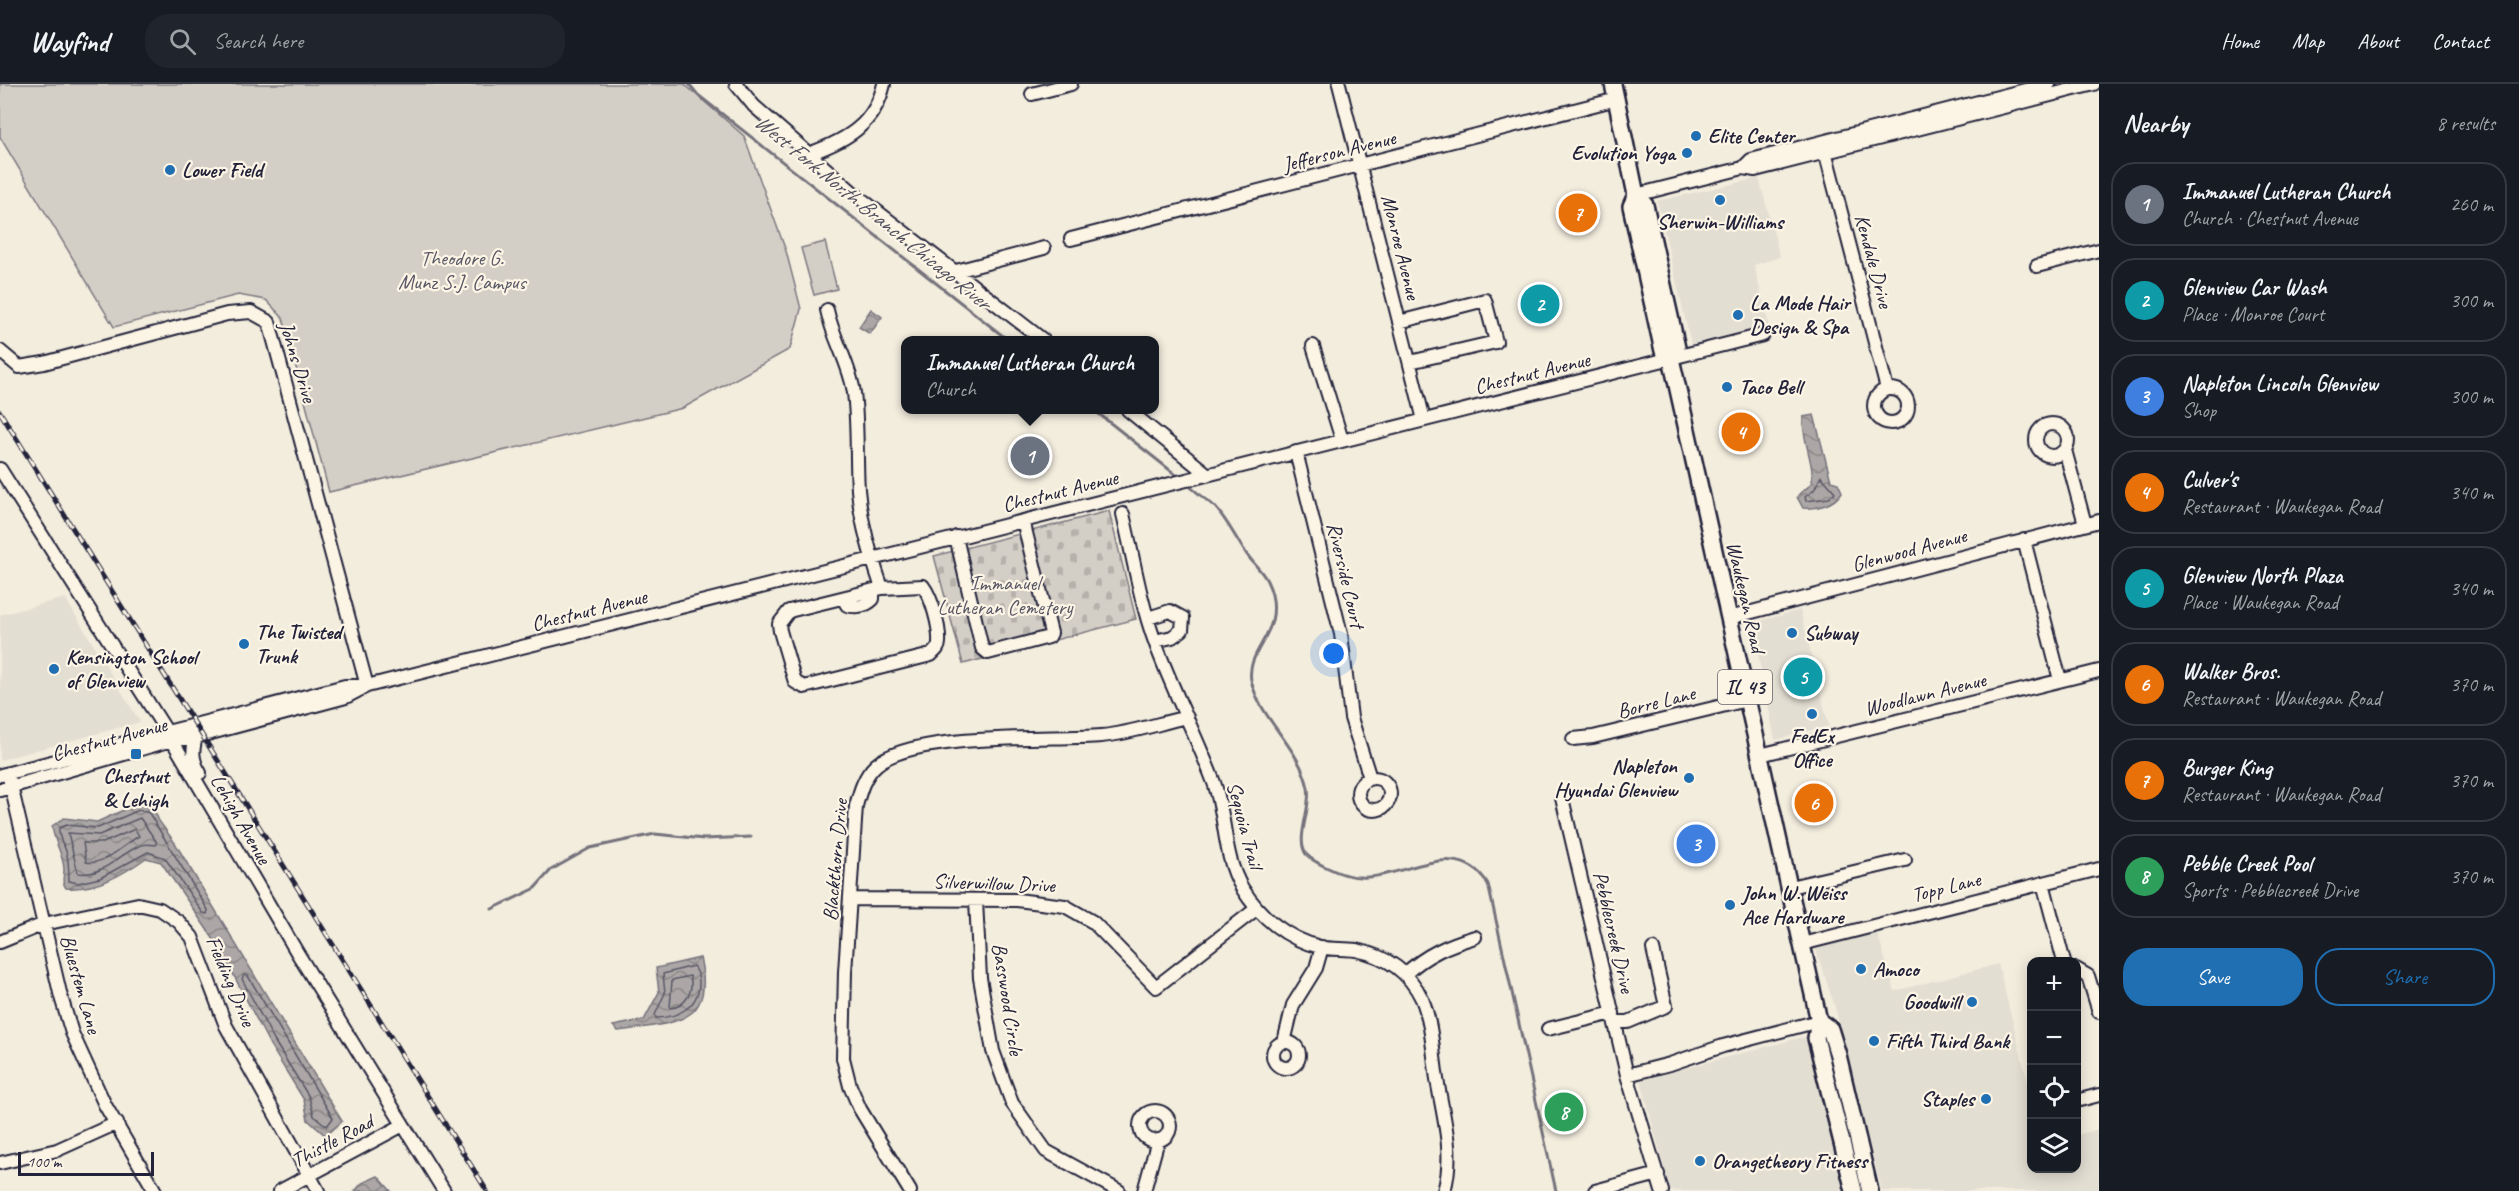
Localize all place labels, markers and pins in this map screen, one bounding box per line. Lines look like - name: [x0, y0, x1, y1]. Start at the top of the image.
- place label: Elite Center: [1708, 123, 1797, 149]
- marker: Elite Center: [1689, 129, 1703, 143]
- place label: Evolution Yoga: [1571, 140, 1677, 166]
- marker: Evolution Yoga: [1680, 146, 1694, 160]
- place label: Lower Field: [182, 157, 266, 183]
- marker: Lower Field: [163, 163, 177, 177]
- pin: 7: [1558, 190, 1598, 236]
- marker: Sherwin-Williams: [1713, 193, 1727, 207]
- place label: Sherwin-Williams: [1657, 209, 1786, 235]
- pin: 2: [1520, 282, 1560, 326]
- place label: La Mode Hair Design & Spa: [1750, 290, 1852, 340]
- marker: La Mode Hair Design & Spa: [1731, 308, 1745, 322]
- place label: Taco Bell: [1739, 374, 1806, 400]
- marker: Taco Bell: [1720, 380, 1734, 394]
- pin: 4: [1722, 410, 1760, 454]
- pin: 1: [1010, 434, 1050, 478]
- place label: The Twisted Trunk: [256, 619, 345, 669]
- place label: Subway: [1804, 620, 1860, 646]
- marker: Subway: [1785, 626, 1799, 640]
- marker: The Twisted Trunk: [237, 637, 251, 651]
- place label: Kensington School of Glenview: [66, 644, 201, 694]
- pin: 5: [1784, 654, 1822, 700]
- marker: Kensington School of Glenview: [47, 662, 61, 676]
- marker: FedEx Office: [1805, 707, 1819, 721]
- place label: FedEx Office: [1790, 723, 1835, 773]
- marker: Chestnut & Lehigh: [129, 747, 143, 761]
- place label: Napleton Hyundai Glenview: [1554, 753, 1679, 803]
- place label: Chestnut & Lehigh: [103, 763, 172, 813]
- marker: Napleton Hyundai Glenview: [1682, 771, 1696, 785]
- pin: 6: [1794, 780, 1834, 826]
- pin: 3: [1676, 822, 1716, 867]
- place label: John W. Weiss Ace Hardware: [1740, 880, 1849, 930]
- marker: John W. Weiss Ace Hardware: [1723, 898, 1737, 912]
- place label: Amoco: [1873, 956, 1921, 982]
- marker: Amoco: [1854, 962, 1868, 976]
- place label: Goodwill: [1904, 989, 1964, 1015]
- marker: Goodwill: [1965, 995, 1979, 1009]
- place label: Fifth Third Bank: [1886, 1028, 2011, 1054]
- marker: Fifth Third Bank: [1867, 1034, 1881, 1048]
- place label: Staples: [1921, 1086, 1977, 1112]
- pin: 8: [1544, 1090, 1584, 1134]
- marker: Staples: [1979, 1092, 1993, 1106]
- place label: Orangetheory Fitness: [1712, 1148, 1870, 1174]
- marker: Orangetheory Fitness: [1693, 1154, 1707, 1168]

